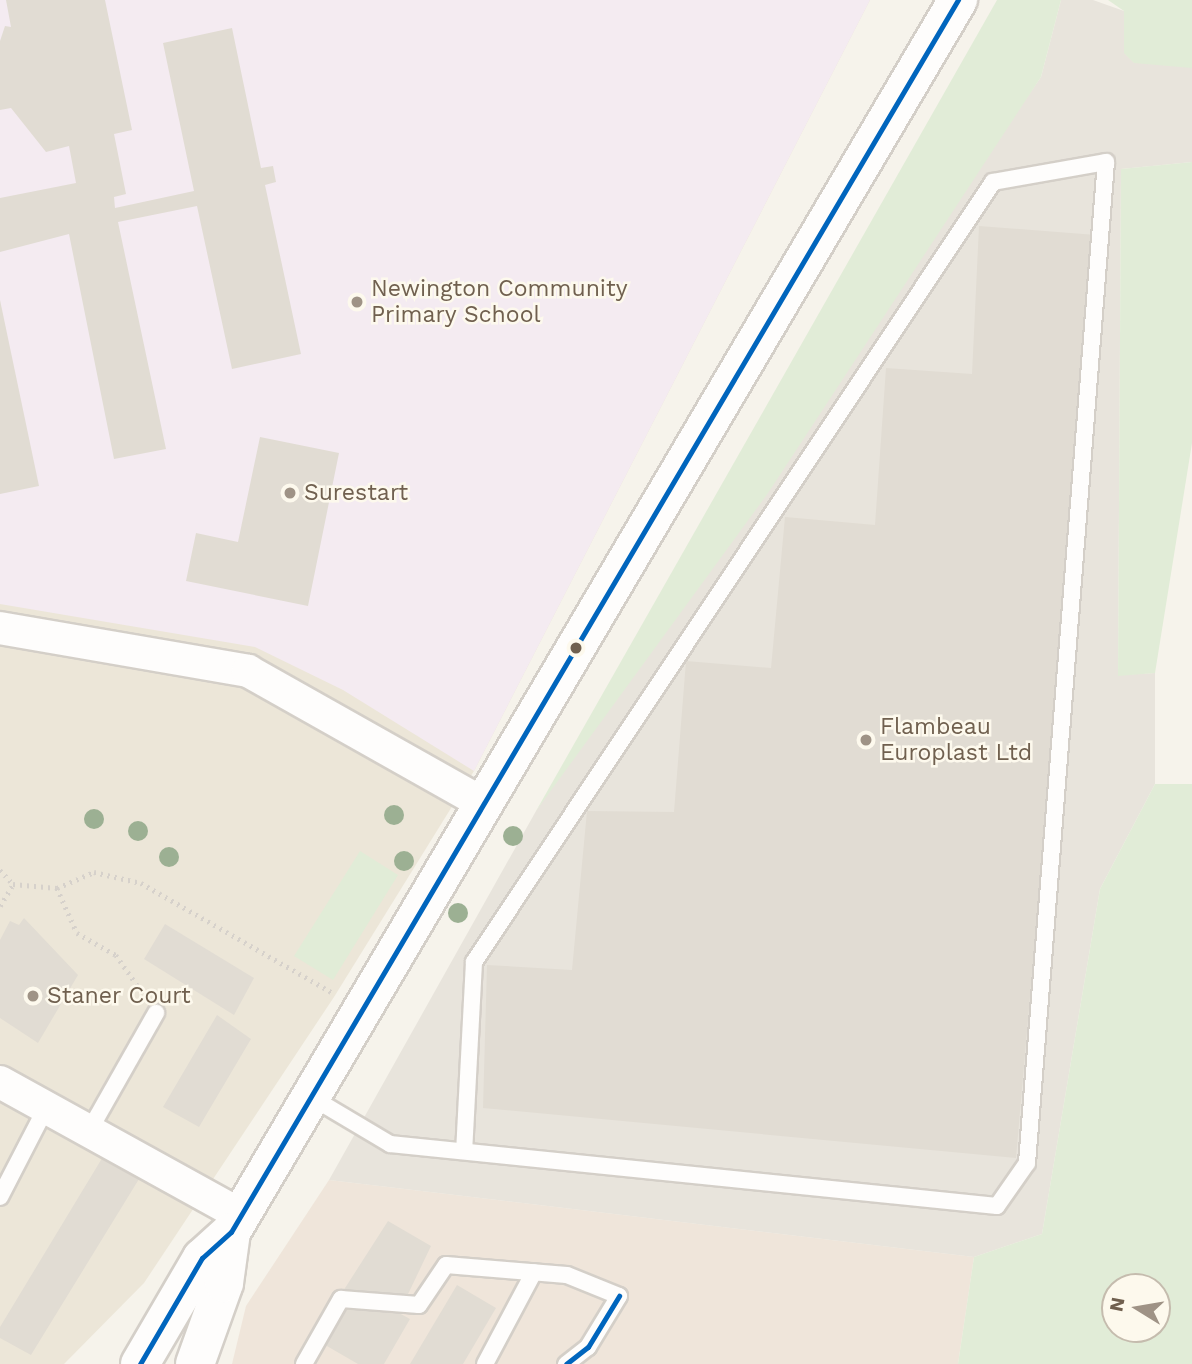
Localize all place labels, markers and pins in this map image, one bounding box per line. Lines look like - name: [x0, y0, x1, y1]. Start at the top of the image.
- place label: Newington Community Primary School: [371, 275, 627, 329]
- marker: Newington Community Primary School: [349, 294, 365, 310]
- place label: Surestart: [304, 479, 408, 507]
- marker: Surestart: [282, 485, 298, 501]
- unlabelled marker: [569, 641, 583, 655]
- place label: Flambeau Europlast Ltd: [880, 713, 1032, 767]
- marker: Flambeau Europlast Ltd: [858, 732, 874, 748]
- place label: Staner Court: [47, 982, 191, 1010]
- marker: Staner Court: [25, 988, 41, 1004]

